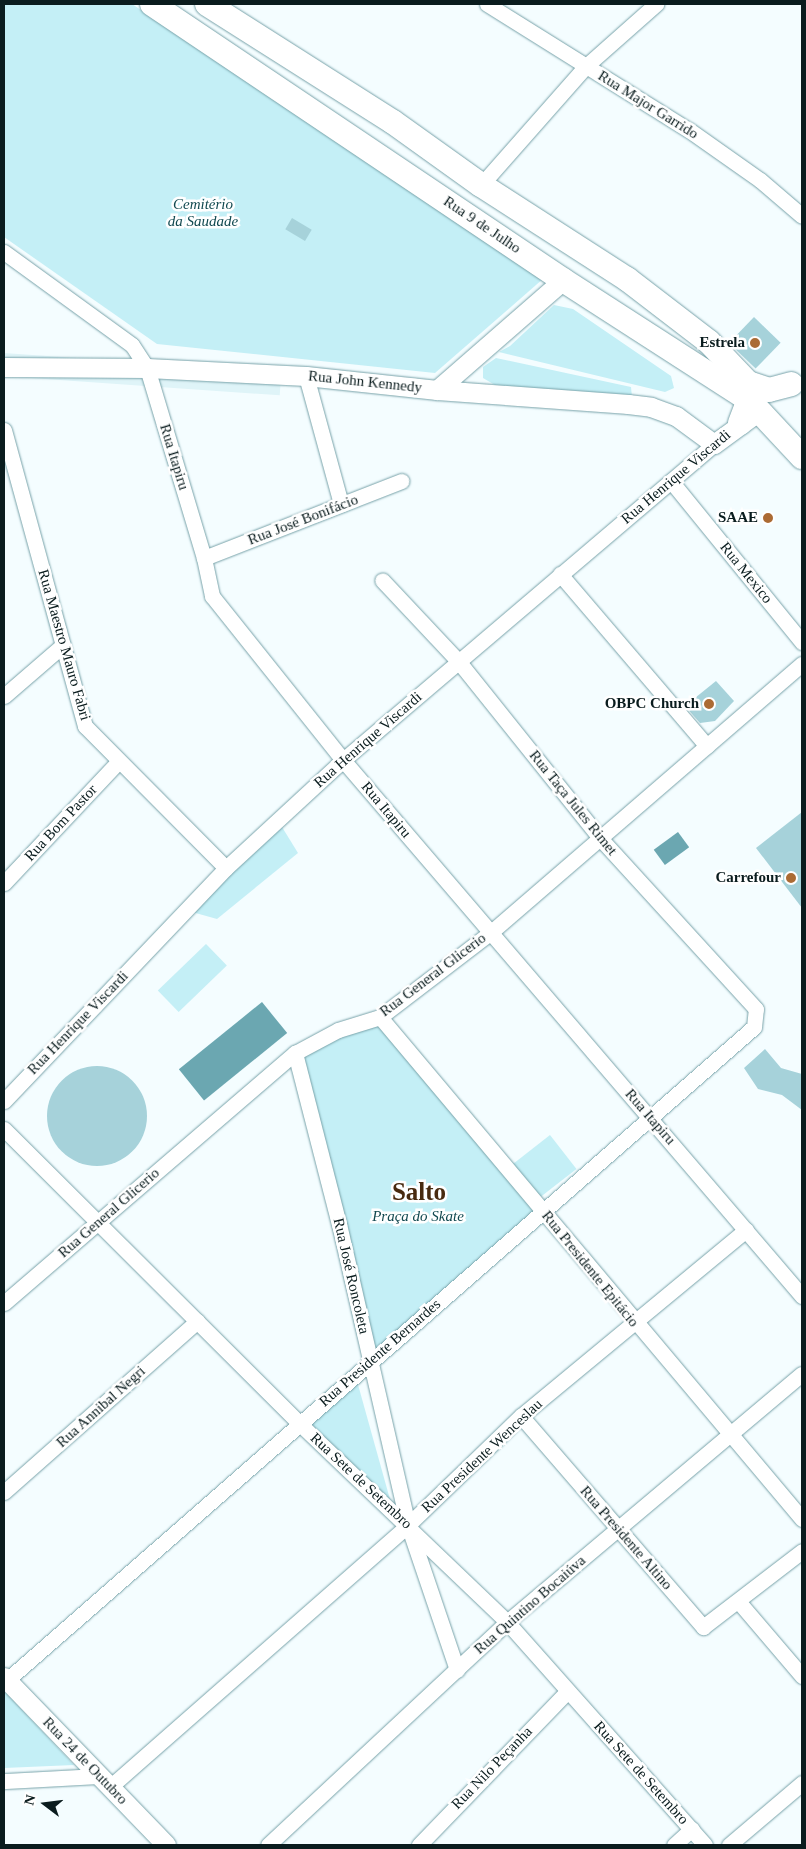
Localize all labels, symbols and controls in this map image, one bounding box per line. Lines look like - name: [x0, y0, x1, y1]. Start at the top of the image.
- street label: Rua Major Garrido: [594, 67, 702, 143]
- street label: Rua 9 de Julho: [440, 192, 524, 258]
- park label: Cemitério da Saudade: [168, 195, 238, 230]
- place label: Estrela: [699, 334, 745, 352]
- marker: Estrela: [749, 337, 761, 349]
- street label: Rua John Kennedy: [307, 367, 423, 397]
- street label: Rua Itapiru: [155, 422, 193, 492]
- street label: Rua Henrique Viscardi: [618, 426, 734, 528]
- street label: Rua José Bonifácio: [245, 491, 361, 549]
- place label: SAAE: [718, 509, 758, 527]
- marker: SAAE: [762, 512, 774, 524]
- street label: Rua Mexico: [716, 539, 776, 607]
- street label: Rua Maestro Mauro Fabri: [34, 567, 94, 723]
- street label: Rua Henrique Viscardi: [310, 688, 426, 792]
- place label: OBPC Church: [605, 695, 699, 713]
- marker: OBPC Church: [703, 698, 715, 710]
- street label: Rua Taça Jules Rimet: [525, 747, 621, 859]
- street label: Rua Itapiru: [357, 778, 415, 842]
- street label: Rua Bom Pastor: [21, 781, 101, 865]
- place label: Carrefour: [715, 869, 781, 887]
- marker: Carrefour: [785, 872, 797, 884]
- street label: Rua General Glicerio: [376, 929, 490, 1021]
- street label: Rua Henrique Viscardi: [24, 967, 132, 1079]
- street label: Rua Itapiru: [621, 1085, 679, 1149]
- street label: Rua General Glicerio: [55, 1164, 163, 1262]
- district label: Salto: [392, 1177, 446, 1207]
- street label: Rua Presidente Epitácio: [538, 1207, 642, 1331]
- park label: Praça do Skate: [372, 1208, 464, 1226]
- street label: Rua José Roncoleta: [329, 1216, 373, 1336]
- street label: Rua Presidente Bernardes: [316, 1295, 444, 1411]
- street label: Rua Annibal Negri: [53, 1362, 149, 1452]
- street label: Rua Presidente Wenceslau: [418, 1395, 546, 1517]
- street label: Rua Sete de Setembro: [306, 1429, 416, 1533]
- street label: Rua Presidente Altino: [576, 1482, 676, 1594]
- street label: Rua Quintino Bocaiúva: [471, 1552, 589, 1658]
- street label: Rua 24 de Outubro: [39, 1714, 131, 1808]
- street label: Rua Sete de Setembro: [590, 1718, 692, 1828]
- street label: Rua Nilo Peçanha: [448, 1723, 536, 1813]
- north arrow: [20, 1779, 70, 1829]
- text: N: [21, 1793, 39, 1807]

